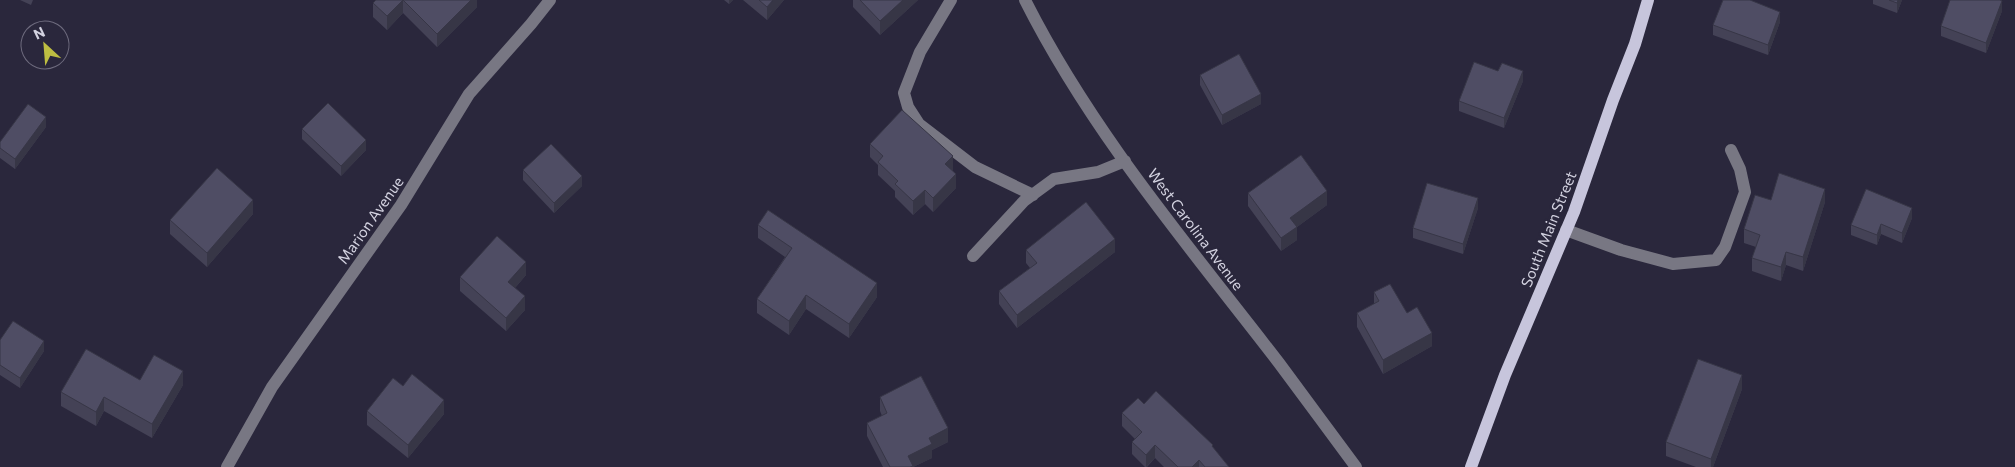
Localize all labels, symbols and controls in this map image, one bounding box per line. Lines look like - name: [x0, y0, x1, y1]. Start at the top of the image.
- north arrow: [20, 20, 70, 70]
- text: N: [31, 23, 48, 43]
- street label: West Carolina Avenue: [1144, 165, 1248, 293]
- street label: South Main Street: [1517, 168, 1579, 290]
- street label: Marion Avenue: [333, 173, 407, 267]

